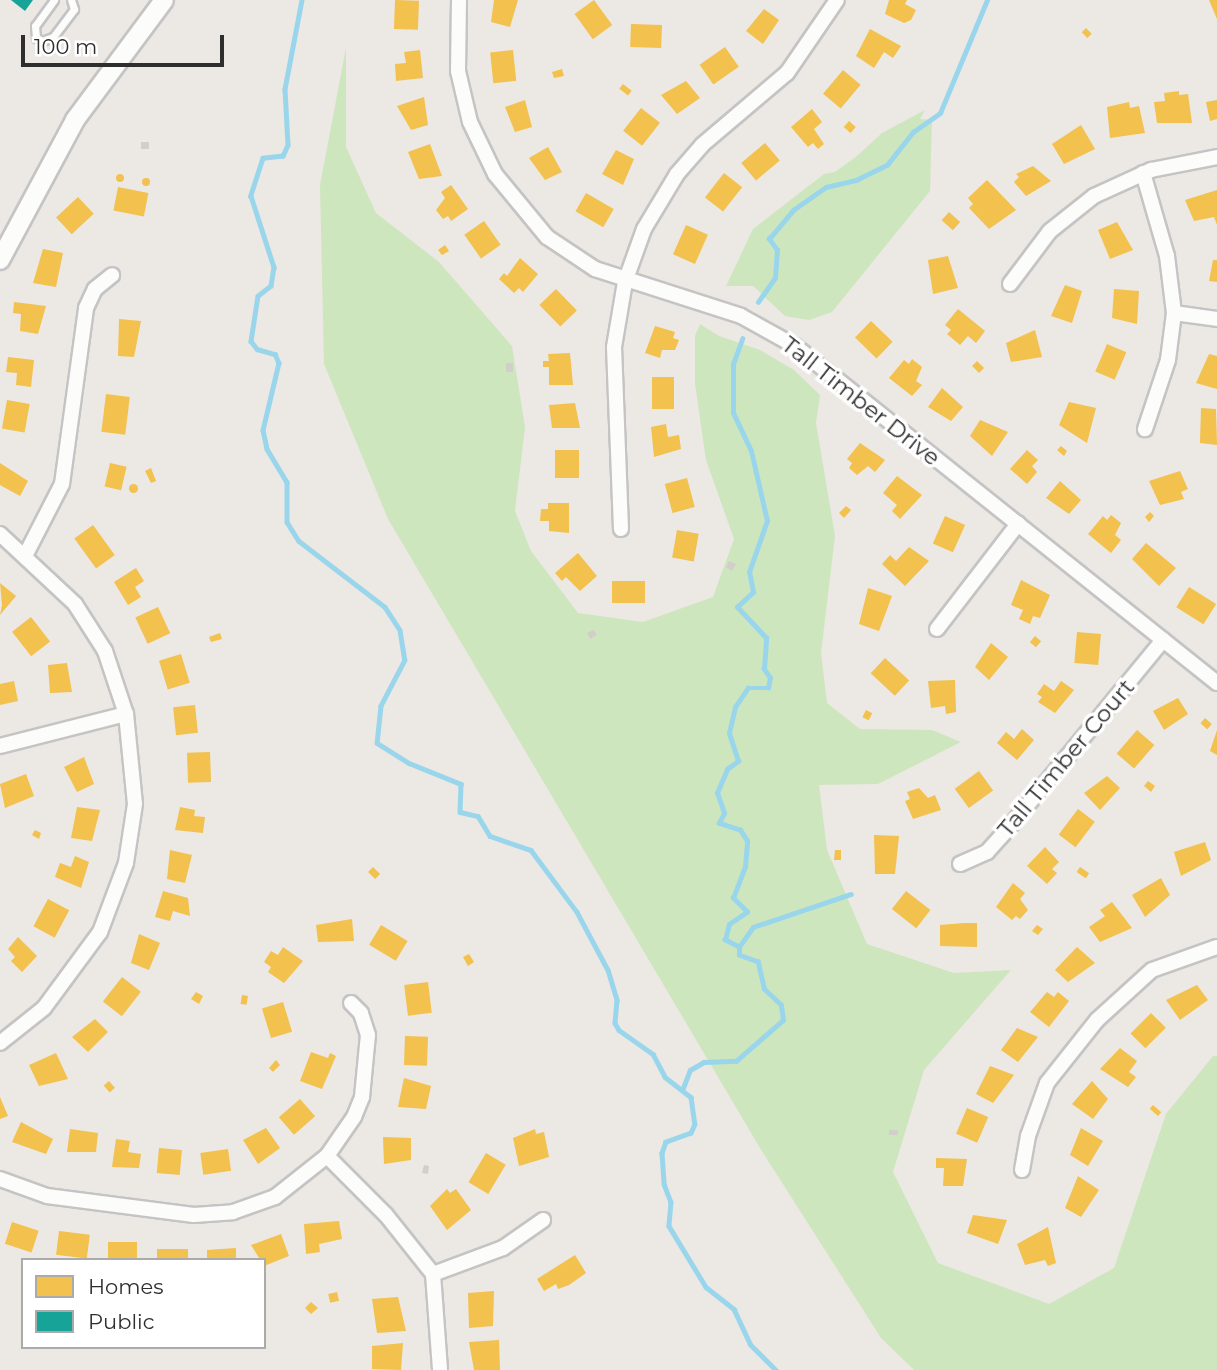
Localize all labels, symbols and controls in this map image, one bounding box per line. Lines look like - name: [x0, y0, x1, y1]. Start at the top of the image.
- scale bar: [24, 21, 228, 65]
- text: 100 m: [34, 34, 97, 59]
- street label: Tall Timber Drive: [776, 331, 946, 471]
- street label: Tall Timber Court: [992, 673, 1140, 843]
- legend: [21, 1258, 266, 1349]
- text: Homes: [88, 1274, 163, 1299]
- text: Public: [88, 1309, 155, 1334]

